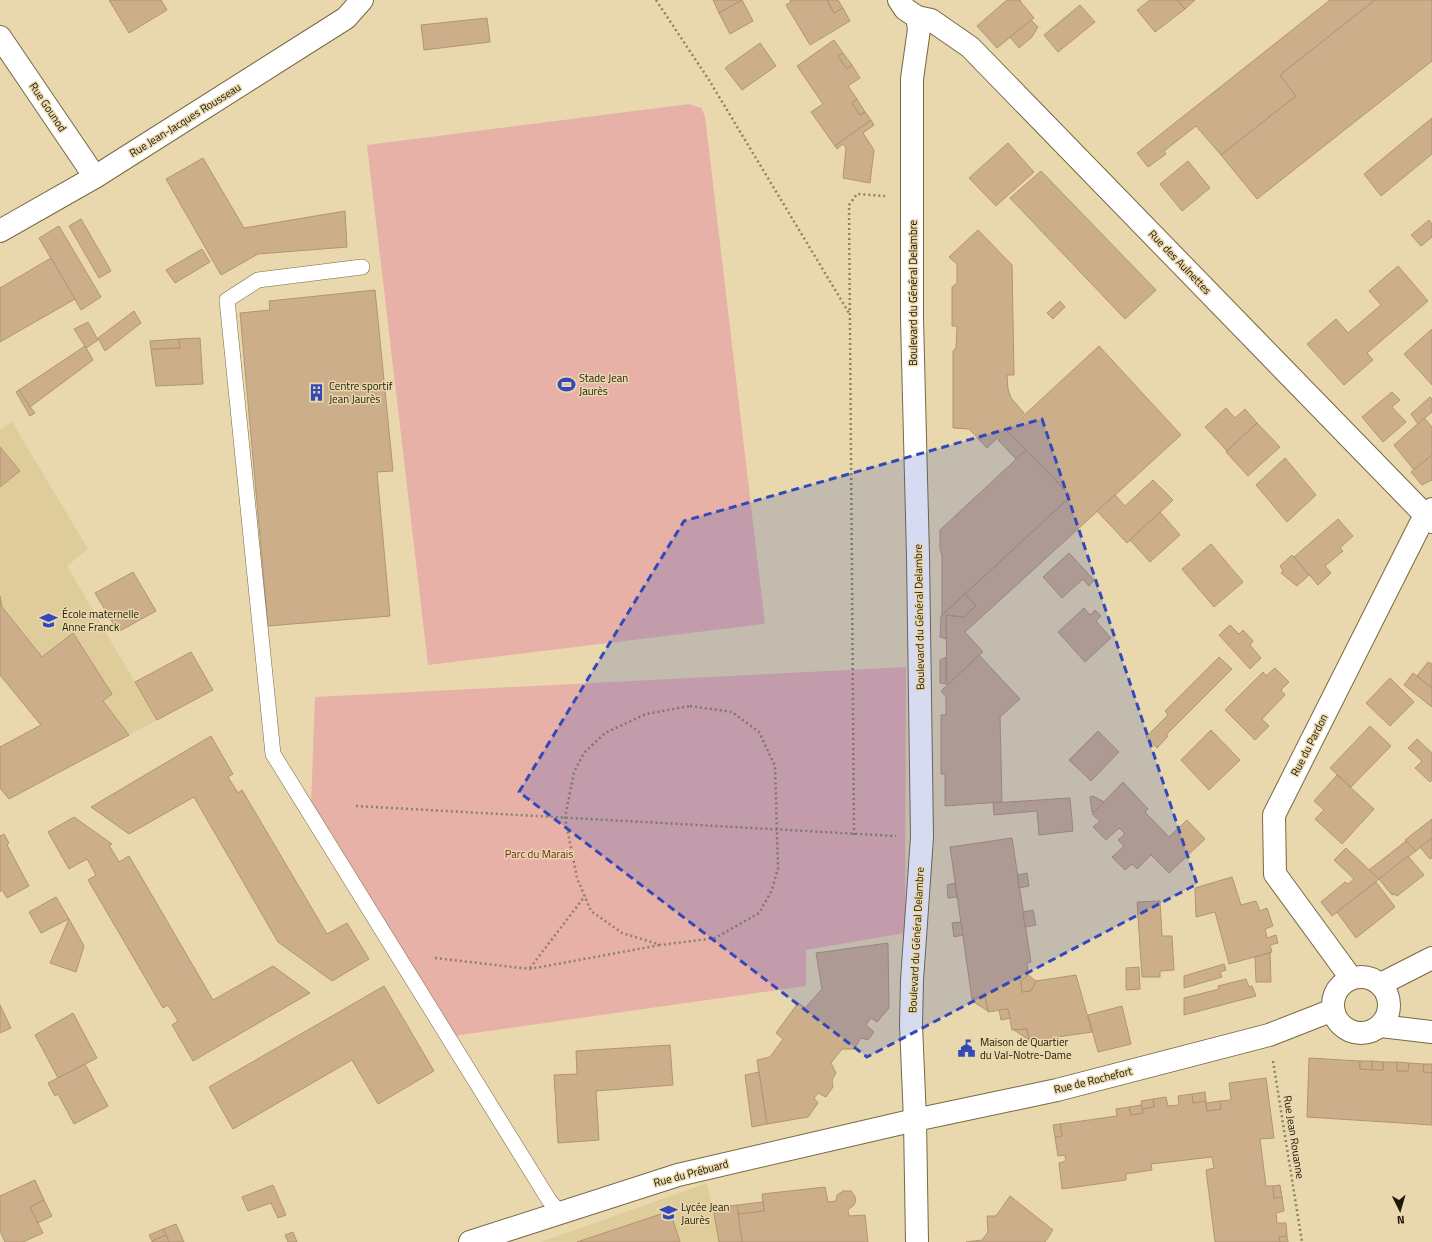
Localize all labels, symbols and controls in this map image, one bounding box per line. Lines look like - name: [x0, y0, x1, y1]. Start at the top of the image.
- street label: Rue Gounod: [26, 79, 71, 135]
- street label: Rue Jean-Jacques Rousseau: [126, 79, 244, 161]
- street label: Boulevard du Général Delambre: [905, 219, 921, 366]
- street label: Rue des Aulnettes: [1145, 226, 1215, 298]
- place label: Stade Jean Jaurès: [579, 370, 628, 399]
- sports icon: Stade Jean Jaurès: [556, 374, 576, 394]
- place label: Centre sportif Jean Jaurès: [329, 378, 393, 407]
- building icon: Centre sportif Jean Jaurès: [306, 382, 326, 402]
- street label: Boulevard du Général Delambre: [910, 543, 928, 690]
- place label: École maternelle Anne Franck: [62, 606, 140, 635]
- school or university icon: École maternelle Anne Franck: [39, 610, 59, 630]
- street label: Rue du Pardon: [1286, 711, 1332, 779]
- park label: Parc du Marais: [505, 846, 573, 862]
- street label: Boulevard du Général Delambre: [904, 866, 928, 1013]
- place label: Maison de Quartier du Val-Notre-Dame: [980, 1034, 1072, 1063]
- public building icon: Maison de Quartier du Val-Notre-Dame: [957, 1038, 977, 1058]
- street label: Rue de Rochefort: [1052, 1063, 1134, 1097]
- street label: Rue Jean Rouanne: [1280, 1094, 1309, 1180]
- street label: Rue du Prébuard: [652, 1155, 730, 1191]
- north arrow: [1380, 1190, 1420, 1230]
- place label: Lycée Jean Jaurès: [681, 1199, 729, 1228]
- school or university icon: Lycée Jean Jaurès: [658, 1203, 678, 1223]
- text: N: [1396, 1212, 1405, 1228]

